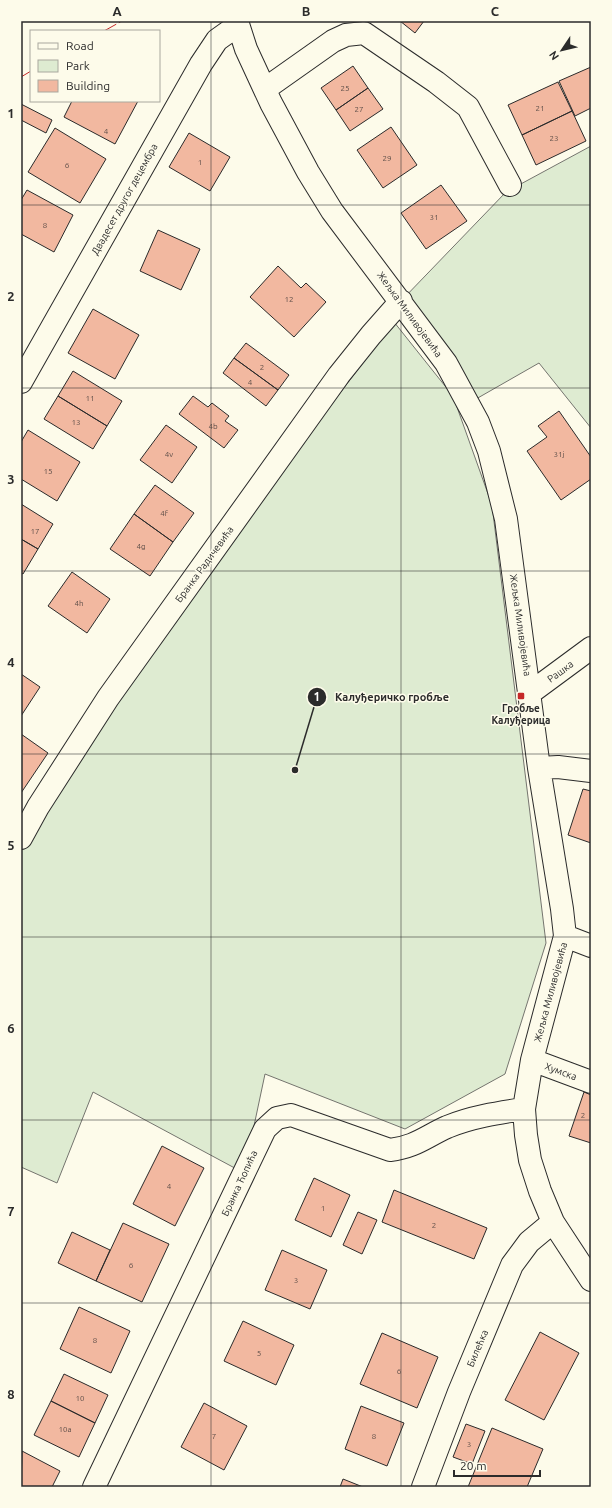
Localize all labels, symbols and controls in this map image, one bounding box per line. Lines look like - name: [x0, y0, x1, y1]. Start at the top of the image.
- text: A: [112, 4, 122, 18]
- text: B: [302, 4, 311, 18]
- text: C: [491, 4, 500, 18]
- legend: [30, 30, 160, 102]
- north arrow: [542, 30, 582, 70]
- text: Road: [66, 39, 94, 52]
- text: N: [547, 49, 561, 63]
- text: Park: [66, 59, 90, 72]
- text: Building: [66, 79, 110, 92]
- house number: 25: [340, 84, 350, 93]
- house number: 21: [535, 104, 545, 113]
- house number: 27: [354, 105, 364, 114]
- text: 1: [7, 106, 15, 120]
- house number: 4: [104, 127, 109, 136]
- house number: 23: [549, 134, 559, 143]
- street label: Двадесет другог децембра: [89, 142, 160, 257]
- house number: 29: [382, 154, 392, 163]
- house number: 1: [198, 158, 202, 167]
- house number: 6: [65, 161, 70, 170]
- house number: 31: [429, 213, 439, 222]
- house number: 8: [43, 221, 48, 230]
- street label: Жељка Миливојевића: [375, 269, 444, 359]
- text: 2: [7, 289, 15, 303]
- house number: 12: [284, 295, 294, 304]
- house number: 2: [260, 363, 264, 372]
- house number: 4: [248, 378, 253, 387]
- house number: 11: [85, 394, 95, 403]
- house number: 13: [71, 418, 81, 427]
- house number: 4b: [208, 422, 218, 431]
- house number: 4v: [165, 450, 173, 459]
- house number: 31j: [554, 450, 565, 459]
- house number: 15: [43, 467, 53, 476]
- text: 3: [7, 472, 15, 486]
- house number: 4f: [160, 509, 169, 518]
- street label: Бранка Радичевића: [173, 524, 236, 605]
- house number: 17: [30, 527, 40, 536]
- house number: 4g: [136, 542, 146, 551]
- street label: Жељка Миливојевића: [508, 573, 533, 677]
- house number: 4h: [74, 599, 84, 608]
- text: 4: [7, 655, 15, 669]
- street label: Рашка: [545, 658, 575, 685]
- callout: Калуђеричко гробље: [307, 685, 457, 708]
- text: 1: [314, 690, 320, 703]
- text: Калуђеричко гробље: [335, 691, 449, 703]
- marker: Гробље Калуђерица: [516, 691, 526, 701]
- place label: Гробље Калуђерица: [492, 703, 550, 726]
- text: 5: [7, 838, 15, 852]
- street label: Жељка Миливојевића: [532, 941, 569, 1043]
- text: 6: [7, 1021, 15, 1035]
- street label: Хумска: [543, 1061, 578, 1082]
- house number: 2: [581, 1111, 585, 1120]
- street label: Бранка Ћопића: [219, 1149, 260, 1218]
- house number: 4: [167, 1182, 172, 1191]
- text: 7: [7, 1204, 15, 1218]
- house number: 1: [321, 1204, 325, 1213]
- house number: 2: [432, 1221, 436, 1230]
- house number: 6: [129, 1261, 134, 1270]
- house number: 3: [294, 1276, 298, 1285]
- street label: Билећка: [465, 1328, 490, 1369]
- house number: 8: [93, 1336, 98, 1345]
- house number: 5: [257, 1349, 261, 1358]
- house number: 6: [397, 1367, 402, 1376]
- text: 8: [7, 1387, 15, 1401]
- house number: 10: [75, 1394, 85, 1403]
- house number: 10a: [58, 1425, 72, 1434]
- house number: 7: [212, 1432, 216, 1441]
- house number: 8: [372, 1432, 377, 1441]
- house number: 3: [467, 1440, 471, 1449]
- scale bar: [454, 1452, 540, 1478]
- text: 20 m: [460, 1459, 487, 1472]

